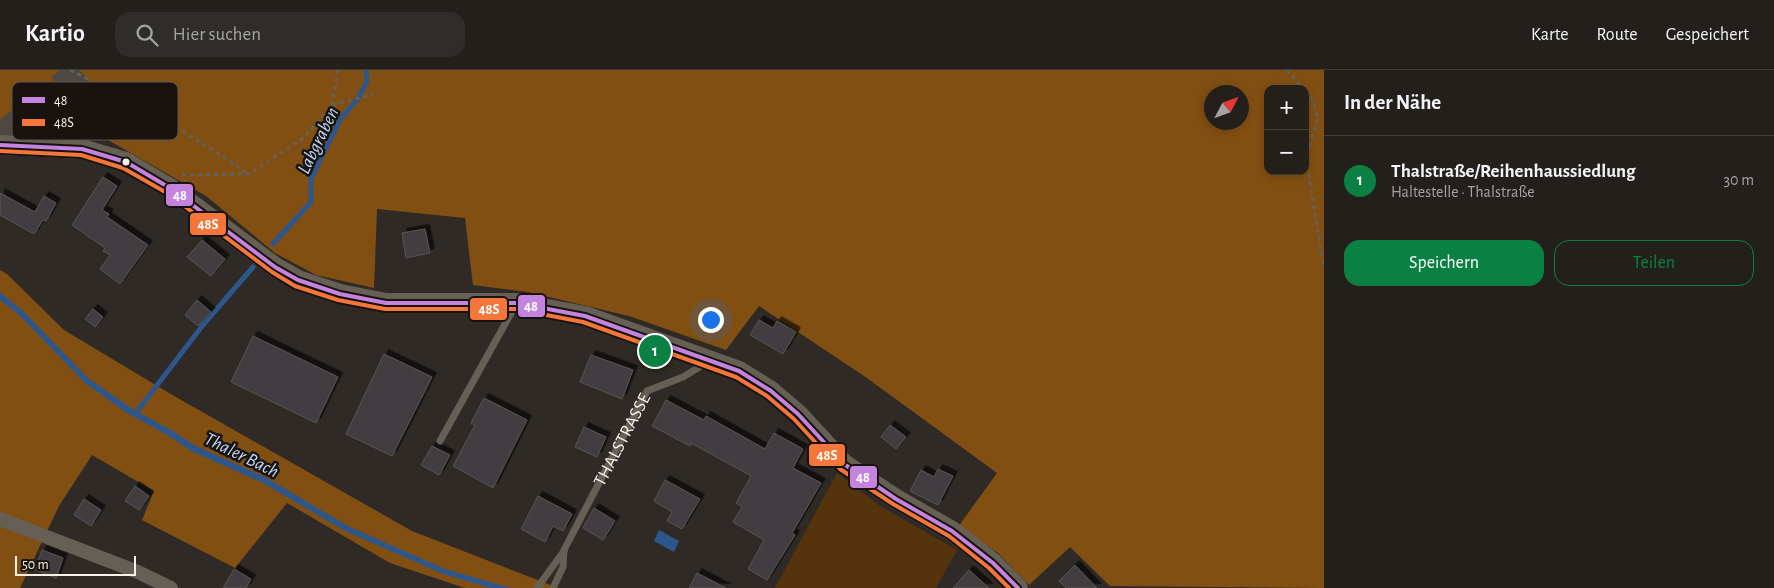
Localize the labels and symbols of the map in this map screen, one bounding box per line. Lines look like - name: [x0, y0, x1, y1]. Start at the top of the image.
- legend: [12, 82, 178, 140]
- north arrow: [1204, 85, 1249, 130]
- text: 48: [54, 94, 67, 108]
- water label: Labgraben: [294, 104, 343, 177]
- text: 48S: [54, 116, 74, 130]
- unlabelled marker: [121, 157, 131, 167]
- line badge: 48: [165, 183, 194, 207]
- text: 48: [173, 189, 187, 203]
- line badge: 48S: [189, 212, 227, 236]
- text: 48S: [198, 218, 218, 232]
- line badge: 48: [517, 294, 546, 318]
- line badge: 48S: [469, 297, 508, 321]
- text: 48: [524, 300, 538, 314]
- text: 48S: [479, 303, 499, 317]
- your location: [698, 307, 724, 333]
- pin: 1: [639, 332, 671, 370]
- street label: THALSTRASSE: [591, 390, 654, 489]
- water label: Thaler Bach: [201, 429, 281, 481]
- line badge: 48S: [808, 443, 846, 467]
- text: 48S: [817, 449, 837, 463]
- line badge: 48: [849, 465, 878, 489]
- text: 48: [856, 471, 870, 485]
- scale bar: [15, 553, 136, 576]

